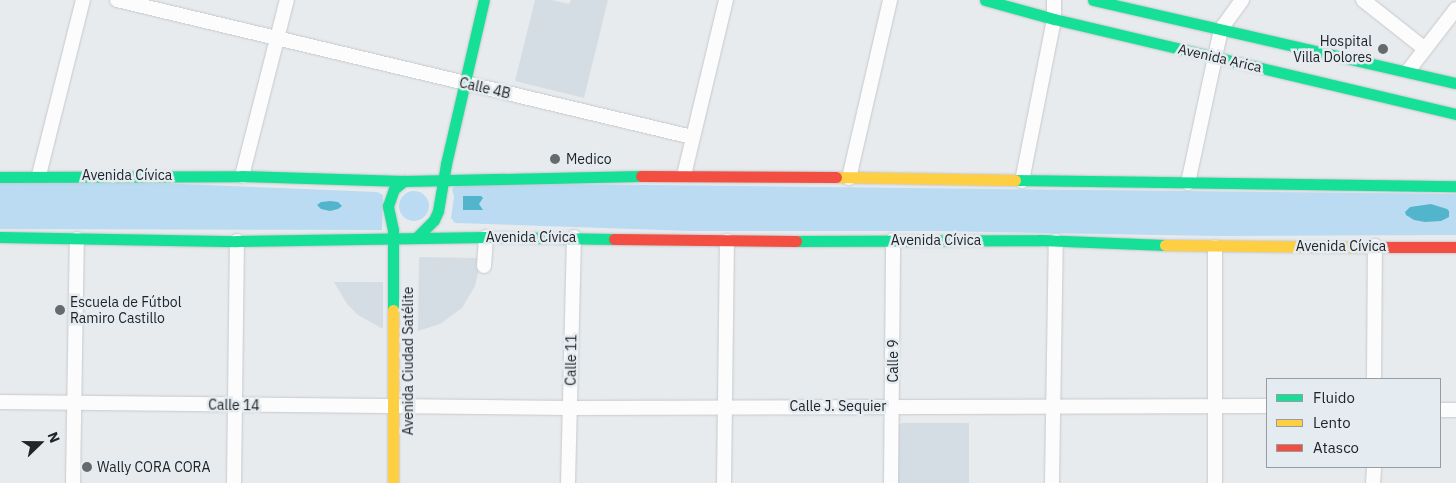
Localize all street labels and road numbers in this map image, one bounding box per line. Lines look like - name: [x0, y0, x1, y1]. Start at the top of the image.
- street label: Avenida Arica: [1176, 40, 1264, 76]
- street label: Calle 4B: [458, 74, 512, 102]
- street label: Avenida Cívica: [82, 167, 172, 183]
- street label: Avenida Cívica: [486, 229, 576, 245]
- street label: Avenida Cívica: [891, 232, 981, 248]
- street label: Avenida Cívica: [1296, 238, 1386, 254]
- street label: Avenida Ciudad Satélite: [400, 287, 416, 435]
- street label: Calle 11: [562, 334, 580, 386]
- street label: Calle 9: [885, 339, 901, 383]
- street label: Calle 14: [208, 396, 260, 414]
- street label: Calle J. Sequier: [790, 398, 886, 414]

